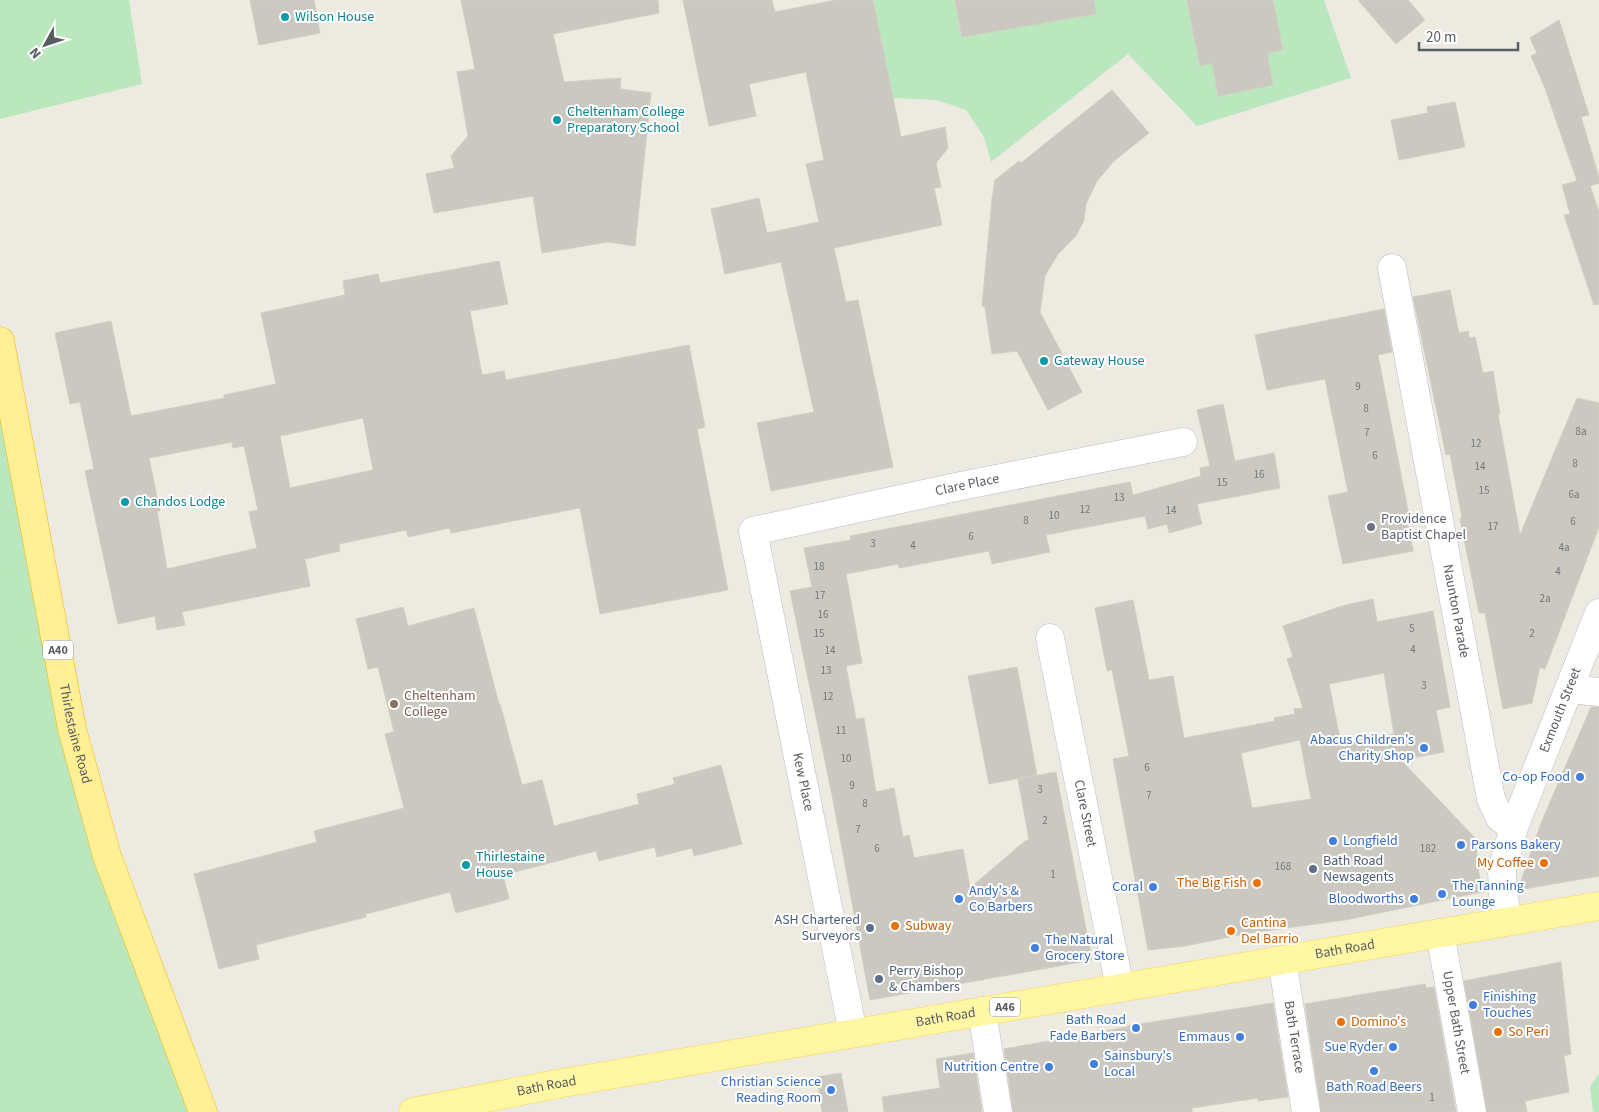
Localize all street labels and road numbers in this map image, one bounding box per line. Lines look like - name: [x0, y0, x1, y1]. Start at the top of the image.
- street label: Clare Place: [933, 469, 1001, 501]
- street label: Naunton Parade: [1437, 563, 1474, 660]
- road number: A40: [43, 640, 73, 660]
- street label: Exmouth Street: [1535, 664, 1587, 756]
- street label: Thirlestaine Road: [54, 682, 97, 786]
- street label: Kew Place: [787, 751, 819, 813]
- street label: Clare Street: [1069, 778, 1102, 849]
- street label: Bath Road: [1313, 934, 1376, 964]
- street label: Upper Bath Street: [1437, 969, 1475, 1076]
- road number: A46: [990, 998, 1020, 1016]
- street label: Bath Terrace: [1279, 999, 1310, 1075]
- street label: Bath Road: [914, 1003, 977, 1033]
- street label: Bath Road: [515, 1071, 578, 1102]

